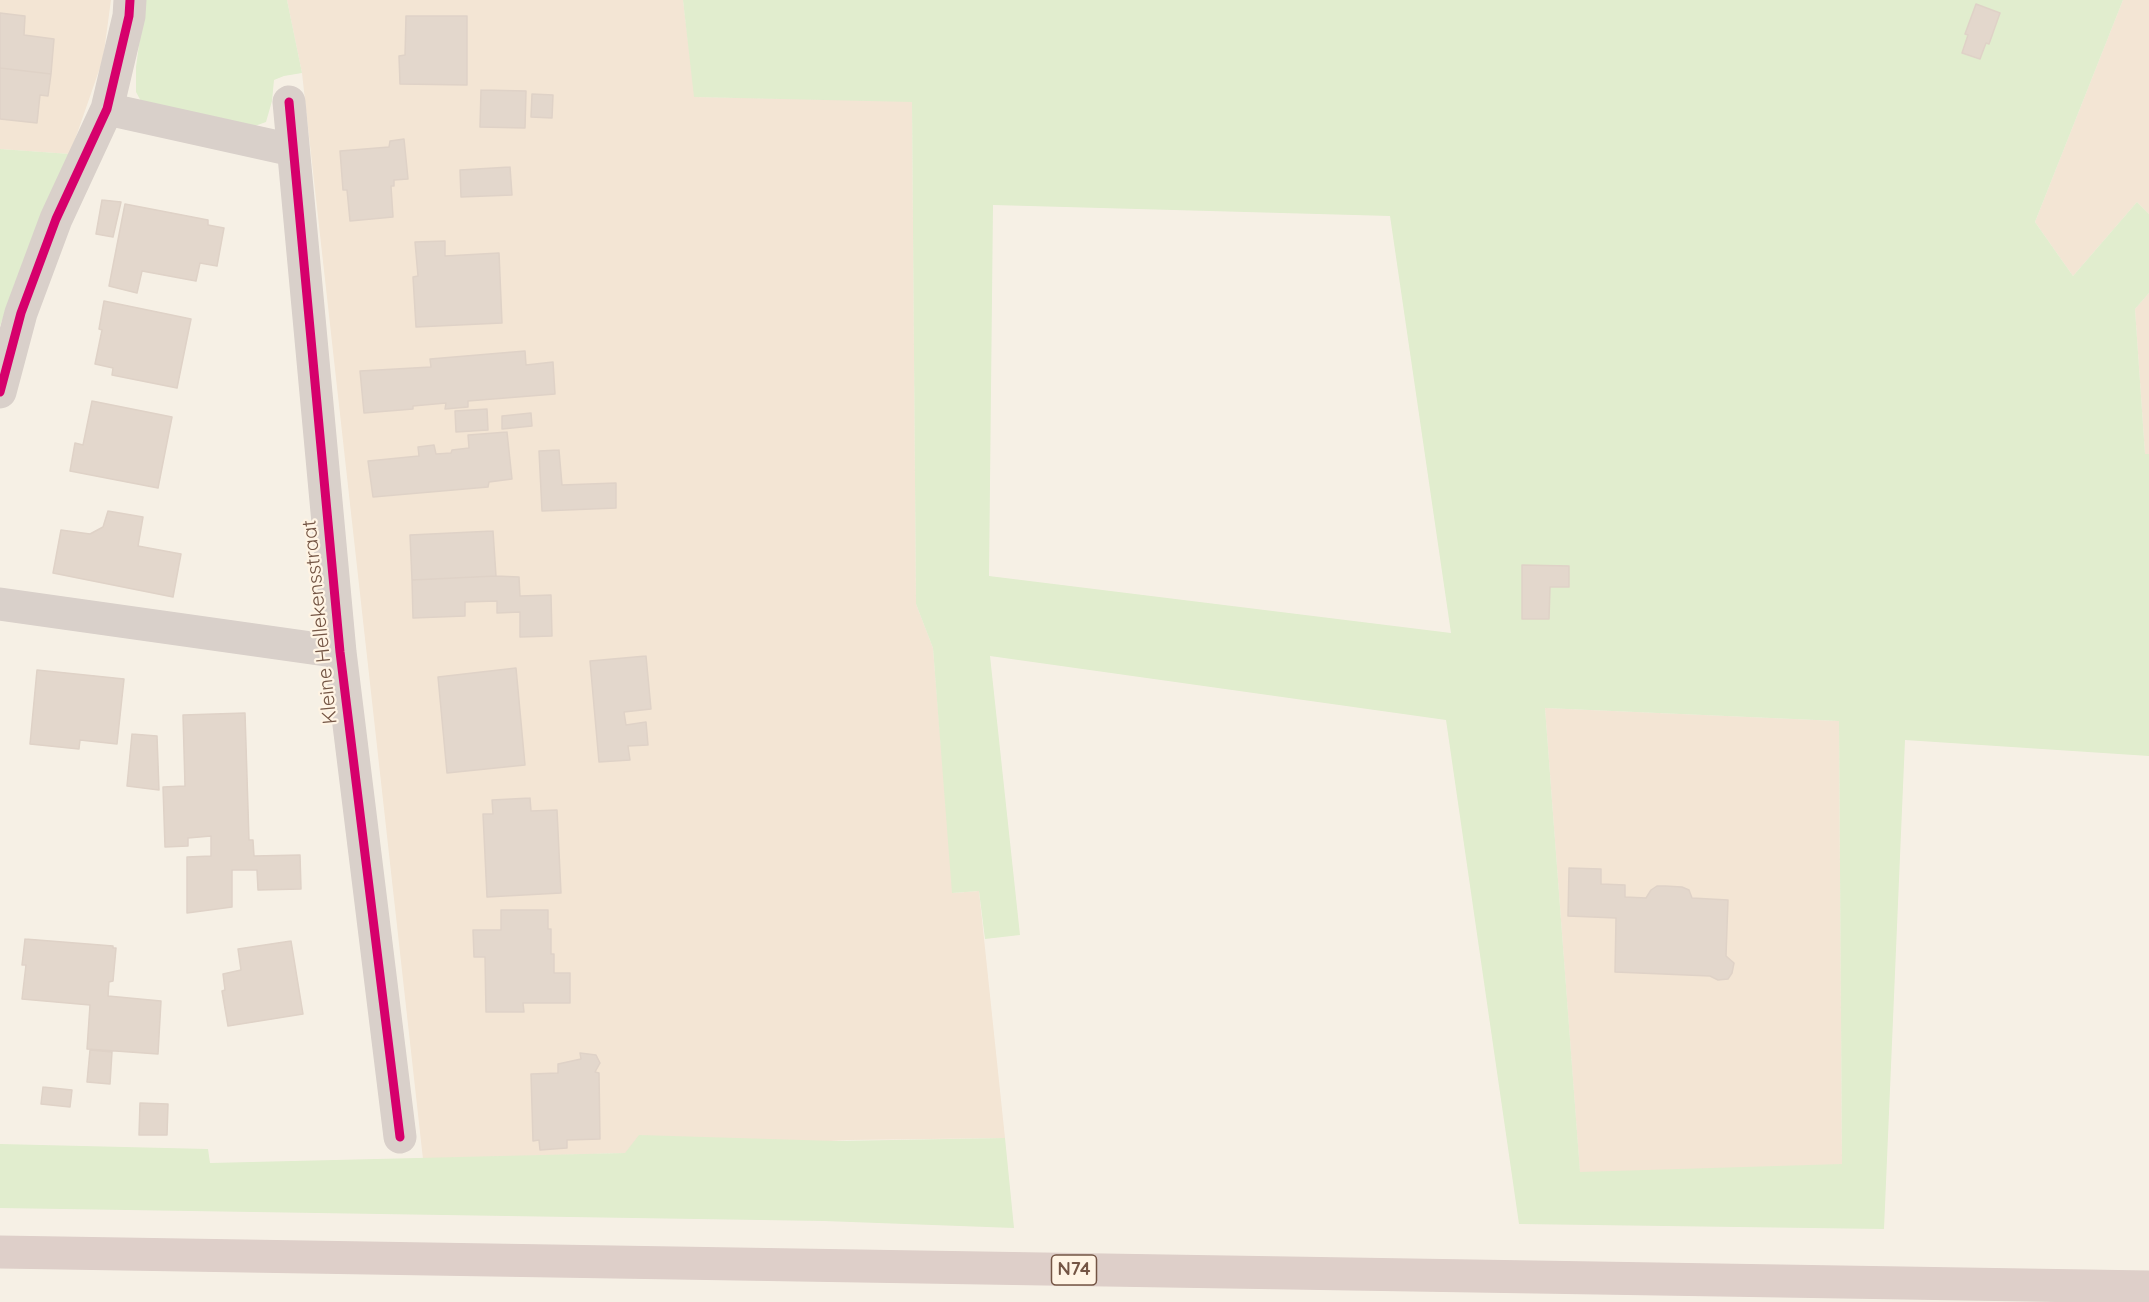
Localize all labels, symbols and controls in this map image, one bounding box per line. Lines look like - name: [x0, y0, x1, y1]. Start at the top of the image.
- street label: Kleine Hellekensstraat: [297, 519, 343, 725]
- road number: N74: [1052, 1255, 1096, 1285]

